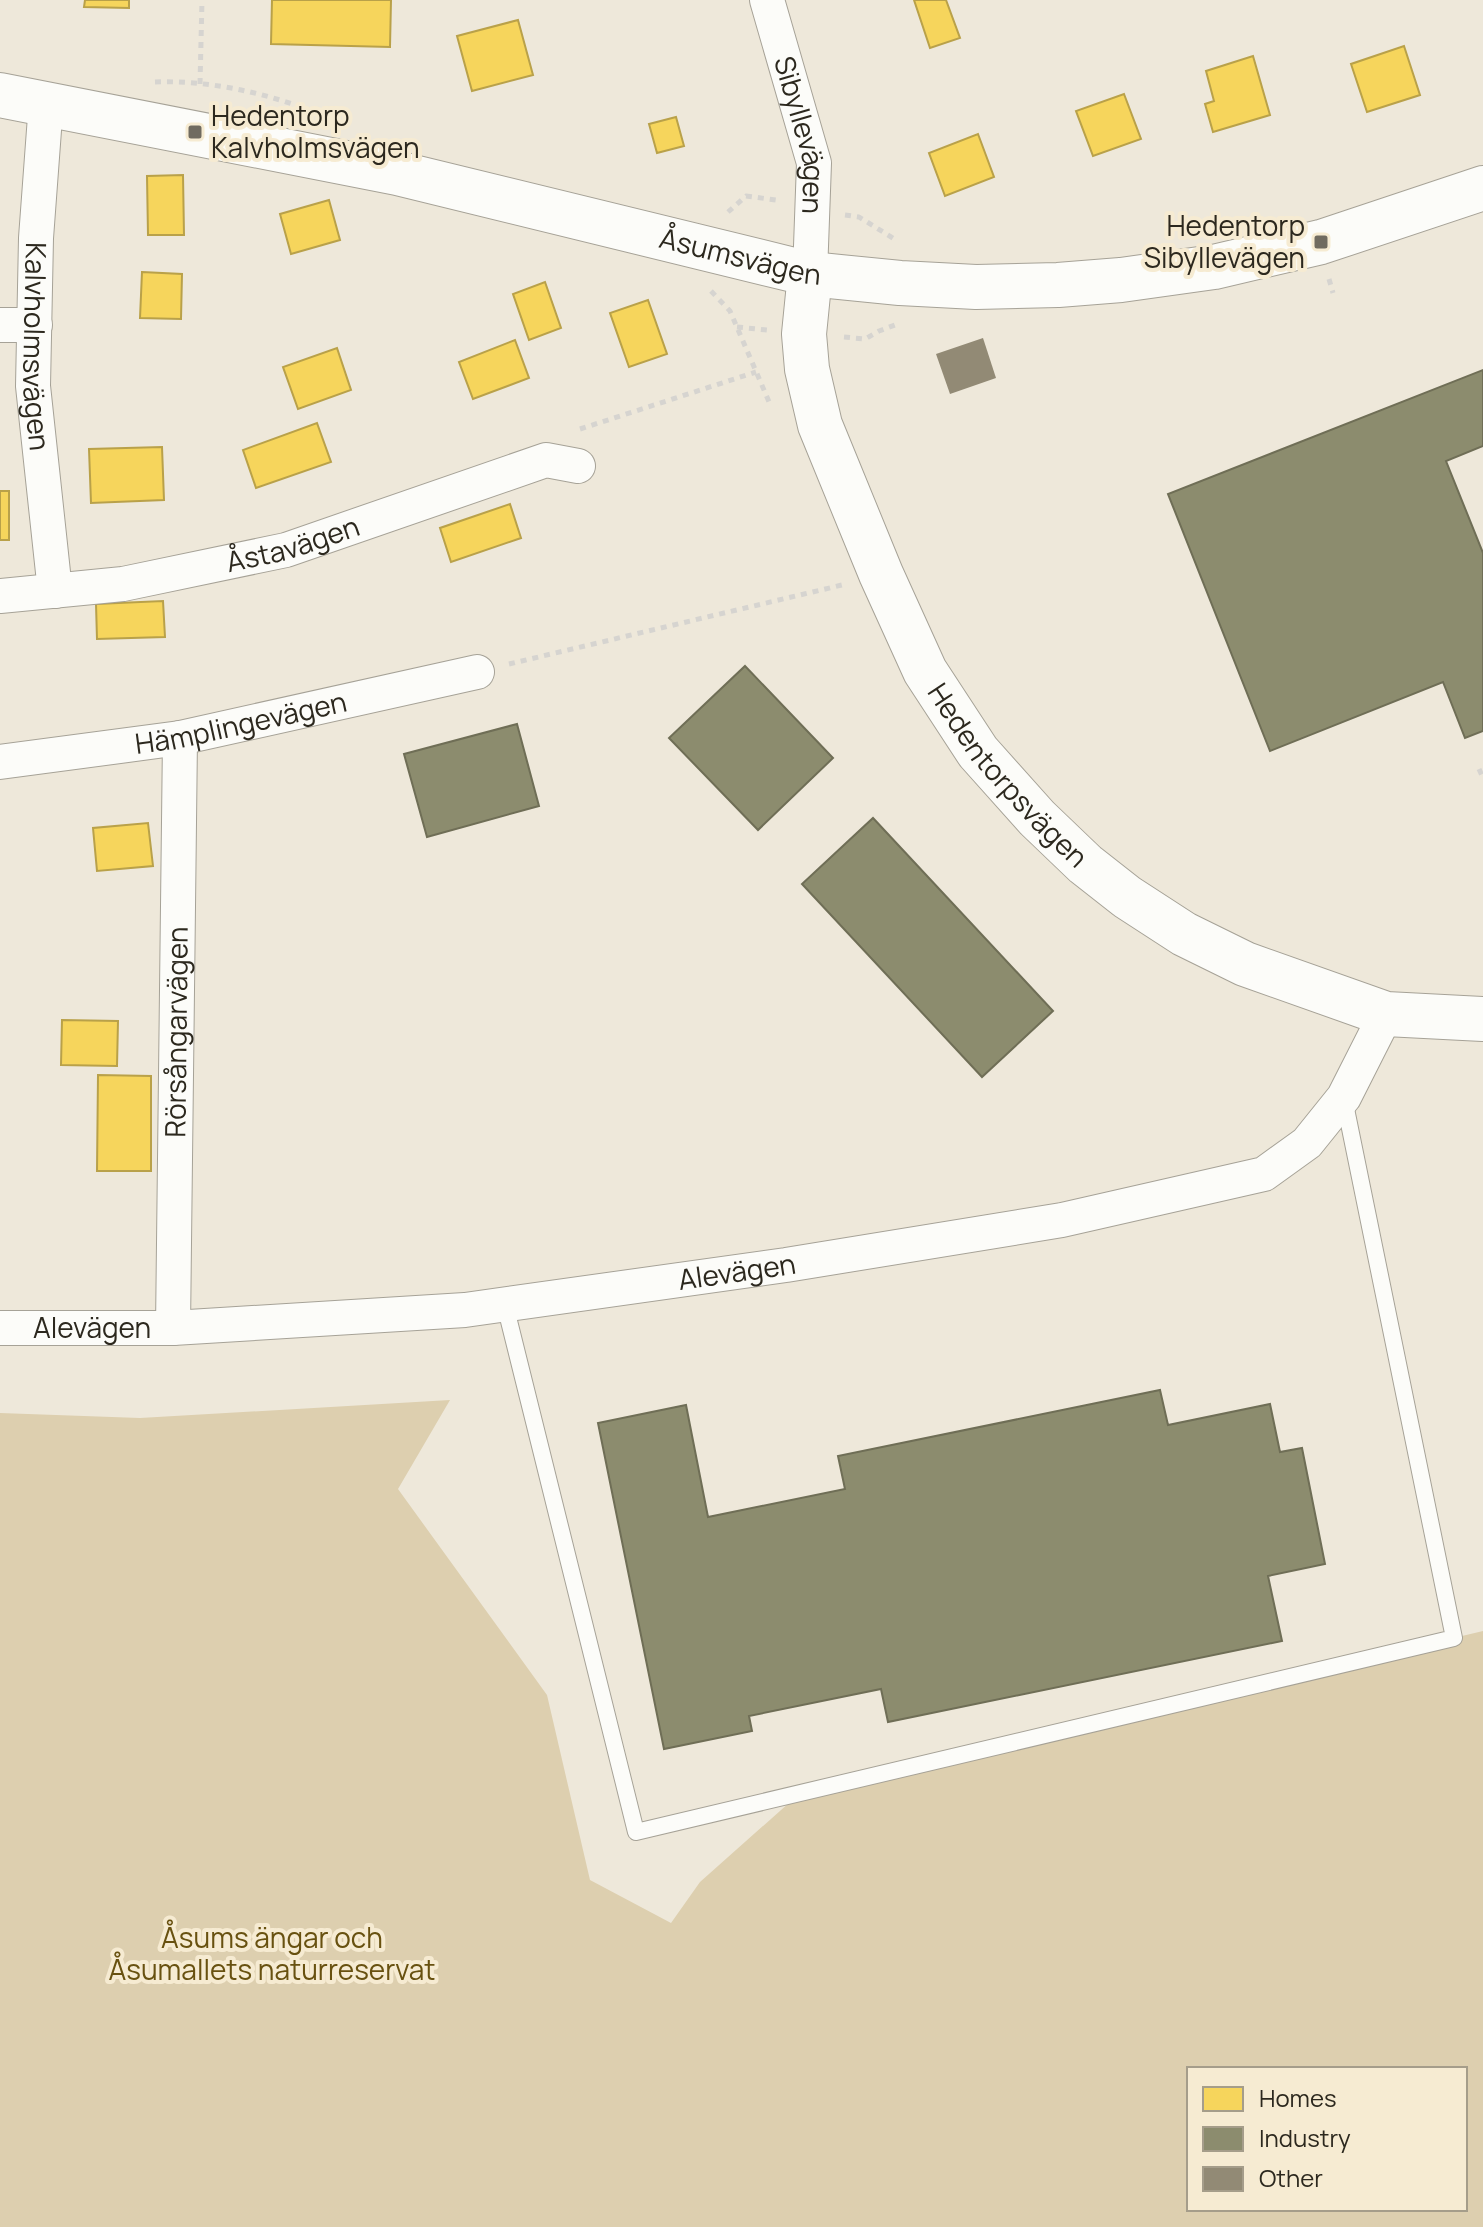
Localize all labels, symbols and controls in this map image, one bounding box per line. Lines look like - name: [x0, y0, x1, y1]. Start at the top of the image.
- street label: Sibyllevägen: [766, 51, 834, 215]
- place label: Hedentorp Kalvholmsvägen: [211, 96, 420, 166]
- marker: Hedentorp Kalvholmsvägen: [186, 123, 204, 141]
- place label: Hedentorp Sibyllevägen: [1144, 206, 1305, 276]
- street label: Åsumsvägen: [656, 218, 823, 293]
- marker: Hedentorp Sibyllevägen: [1312, 233, 1330, 251]
- street label: Kalvholmsvägen: [15, 242, 60, 453]
- street label: Åstavägen: [223, 506, 364, 580]
- street label: Hedentorpsvägen: [920, 675, 1097, 875]
- street label: Hämplingevägen: [133, 682, 350, 762]
- street label: Rörsångarvägen: [155, 926, 196, 1138]
- street label: Alevägen: [675, 1244, 798, 1298]
- street label: Alevägen: [33, 1308, 151, 1346]
- park label: Åsums ängar och Åsumallets naturreservat: [109, 1918, 435, 1988]
- legend: [1187, 2067, 1467, 2211]
- text: Homes: [1259, 2081, 1337, 2114]
- text: Industry: [1259, 2121, 1351, 2154]
- text: Other: [1259, 2161, 1323, 2194]

